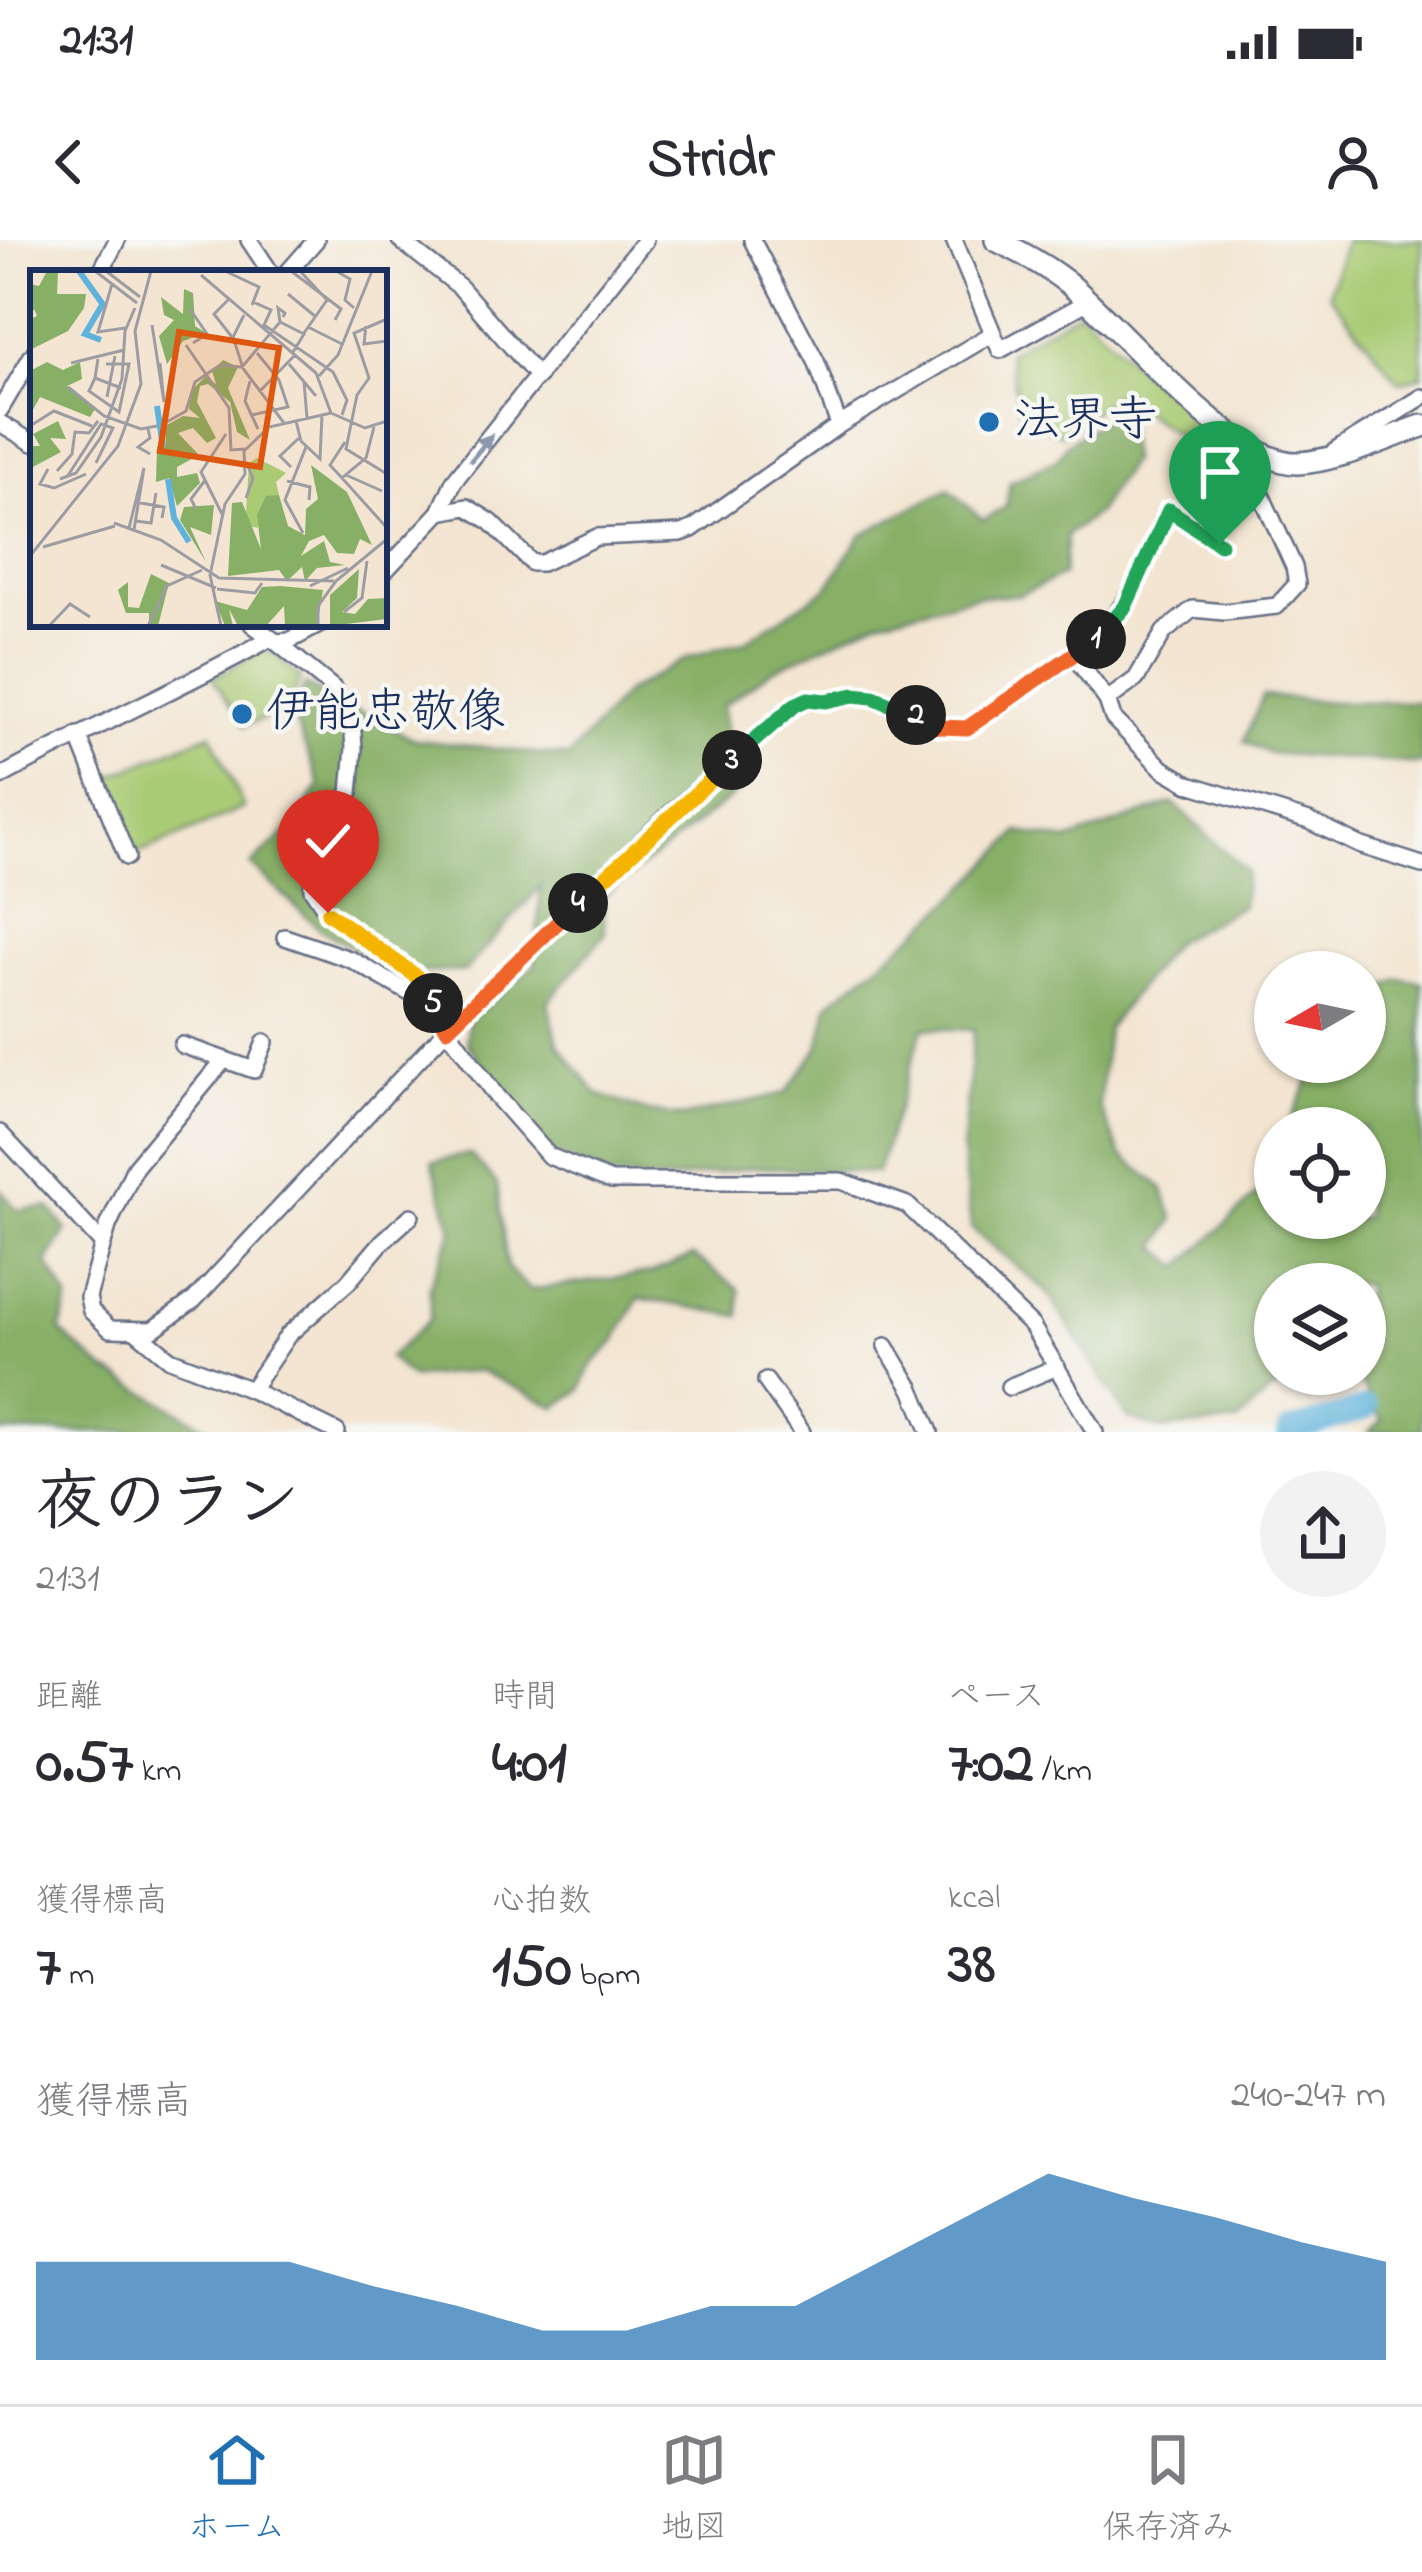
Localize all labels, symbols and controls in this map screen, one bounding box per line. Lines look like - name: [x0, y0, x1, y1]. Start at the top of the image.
- text: 21:31: [60, 9, 133, 75]
- text: Stridr: [648, 123, 774, 201]
- icon: back: [36, 129, 102, 195]
- icon: person: [1320, 129, 1386, 195]
- inset map: [30, 270, 387, 627]
- place label: 法界寺: [1013, 387, 1157, 457]
- marker: 法界寺: [976, 409, 1002, 435]
- pin: [1169, 421, 1271, 544]
- one-way arrow: [468, 432, 493, 463]
- icon: arrive: [1187, 439, 1253, 505]
- pin: 1: [1066, 609, 1126, 669]
- text: 1: [1091, 615, 1101, 663]
- place label: 伊能忠敬像: [266, 679, 506, 749]
- pin: 2: [886, 685, 946, 745]
- text: 2: [908, 691, 924, 739]
- marker: 伊能忠敬像: [229, 701, 255, 727]
- pin: 3: [702, 730, 762, 790]
- text: 3: [725, 736, 739, 784]
- pin: [277, 790, 379, 913]
- icon: check: [295, 808, 361, 874]
- pin: 4: [548, 873, 608, 933]
- text: 4: [571, 879, 585, 927]
- north arrow: [1254, 951, 1386, 1083]
- map controls: [1254, 951, 1386, 1395]
- pin: 5: [403, 973, 463, 1033]
- text: 5: [424, 979, 442, 1027]
- button: locate: [1254, 1107, 1386, 1239]
- button: layers: [1254, 1263, 1386, 1395]
- text: 夜のラン: [36, 1458, 300, 1554]
- button: share: [1260, 1471, 1386, 1597]
- text: 21:31: [36, 1551, 100, 1608]
- text: 距離: [36, 1674, 102, 1722]
- text: 時間: [492, 1674, 558, 1722]
- text: ペース: [948, 1674, 1045, 1722]
- text: 0.57: [36, 1722, 133, 1809]
- text: 4:01: [492, 1722, 567, 1809]
- text: 7:02: [948, 1722, 1034, 1809]
- text: km: [133, 1748, 182, 1796]
- text: /km: [1034, 1748, 1092, 1796]
- text: kcal: [948, 1875, 1000, 1923]
- text: 獲得標高: [36, 1878, 168, 1926]
- text: 心拍数: [492, 1878, 591, 1926]
- text: 38: [948, 1923, 995, 2010]
- text: 7: [36, 1926, 61, 2013]
- text: 150: [492, 1926, 571, 2013]
- text: m: [61, 1952, 95, 2000]
- text: bpm: [571, 1952, 641, 2000]
- text: 240–247 m: [1231, 2068, 1386, 2125]
- text: 獲得標高: [36, 2075, 192, 2132]
- tab: ホーム: [188, 2427, 285, 2553]
- tab: 地図: [661, 2427, 727, 2553]
- tab: 保存済み: [1102, 2427, 1234, 2553]

